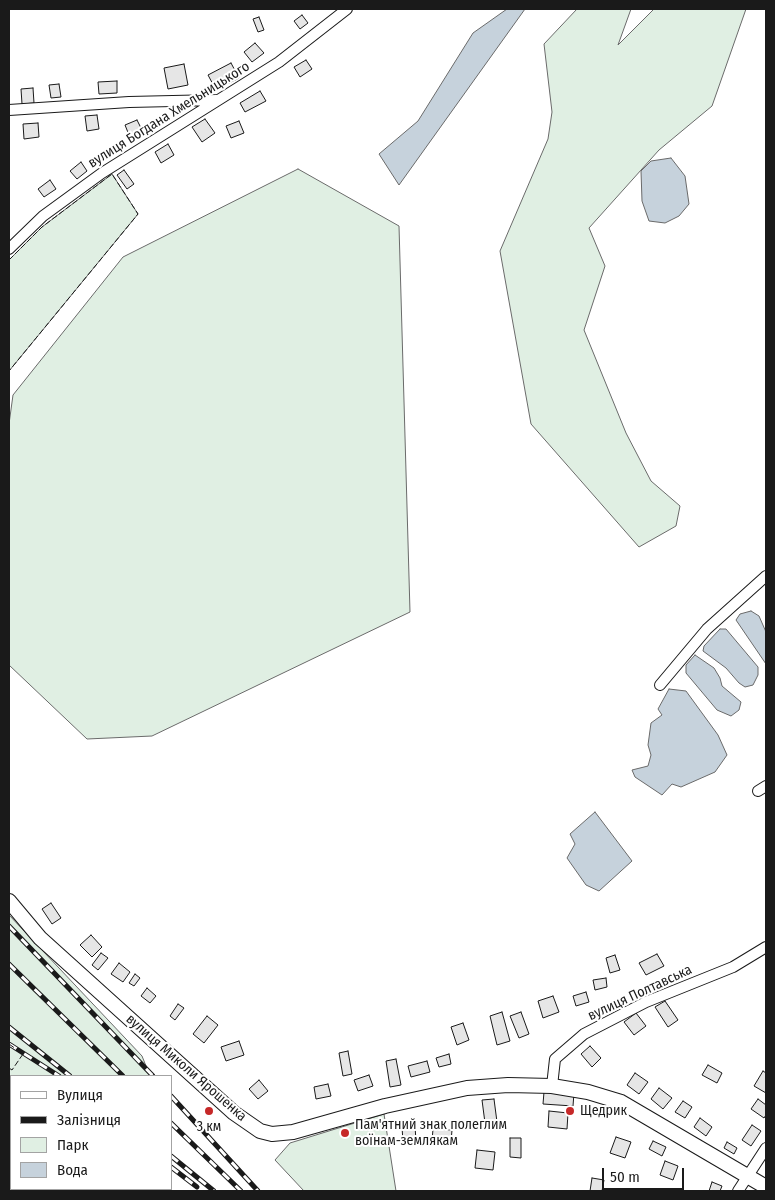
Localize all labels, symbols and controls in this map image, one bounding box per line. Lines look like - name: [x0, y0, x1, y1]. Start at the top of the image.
- street label: вулиця Богдана Хмельницького: [85, 58, 253, 172]
- street label: вулиця Полтавська: [585, 962, 695, 1024]
- street label: вулиця Миколи Ярошенка: [122, 1011, 250, 1125]
- legend: [10, 1075, 172, 1190]
- text: Вулиця: [57, 1086, 103, 1104]
- place label: Щедрик: [580, 1103, 627, 1119]
- marker: 3 км: [203, 1105, 215, 1117]
- marker: Щедрик: [564, 1105, 576, 1117]
- text: Залізниця: [57, 1111, 121, 1129]
- place label: Пам'ятний знак полеглим воїнам-землякам: [355, 1117, 507, 1150]
- place label: 3 км: [197, 1119, 221, 1135]
- marker: Пам'ятний знак полеглим воїнам-землякам: [339, 1127, 351, 1139]
- text: Парк: [57, 1136, 88, 1154]
- scale bar: [605, 1158, 688, 1190]
- text: Вода: [57, 1161, 88, 1179]
- text: 50 m: [610, 1168, 640, 1186]

